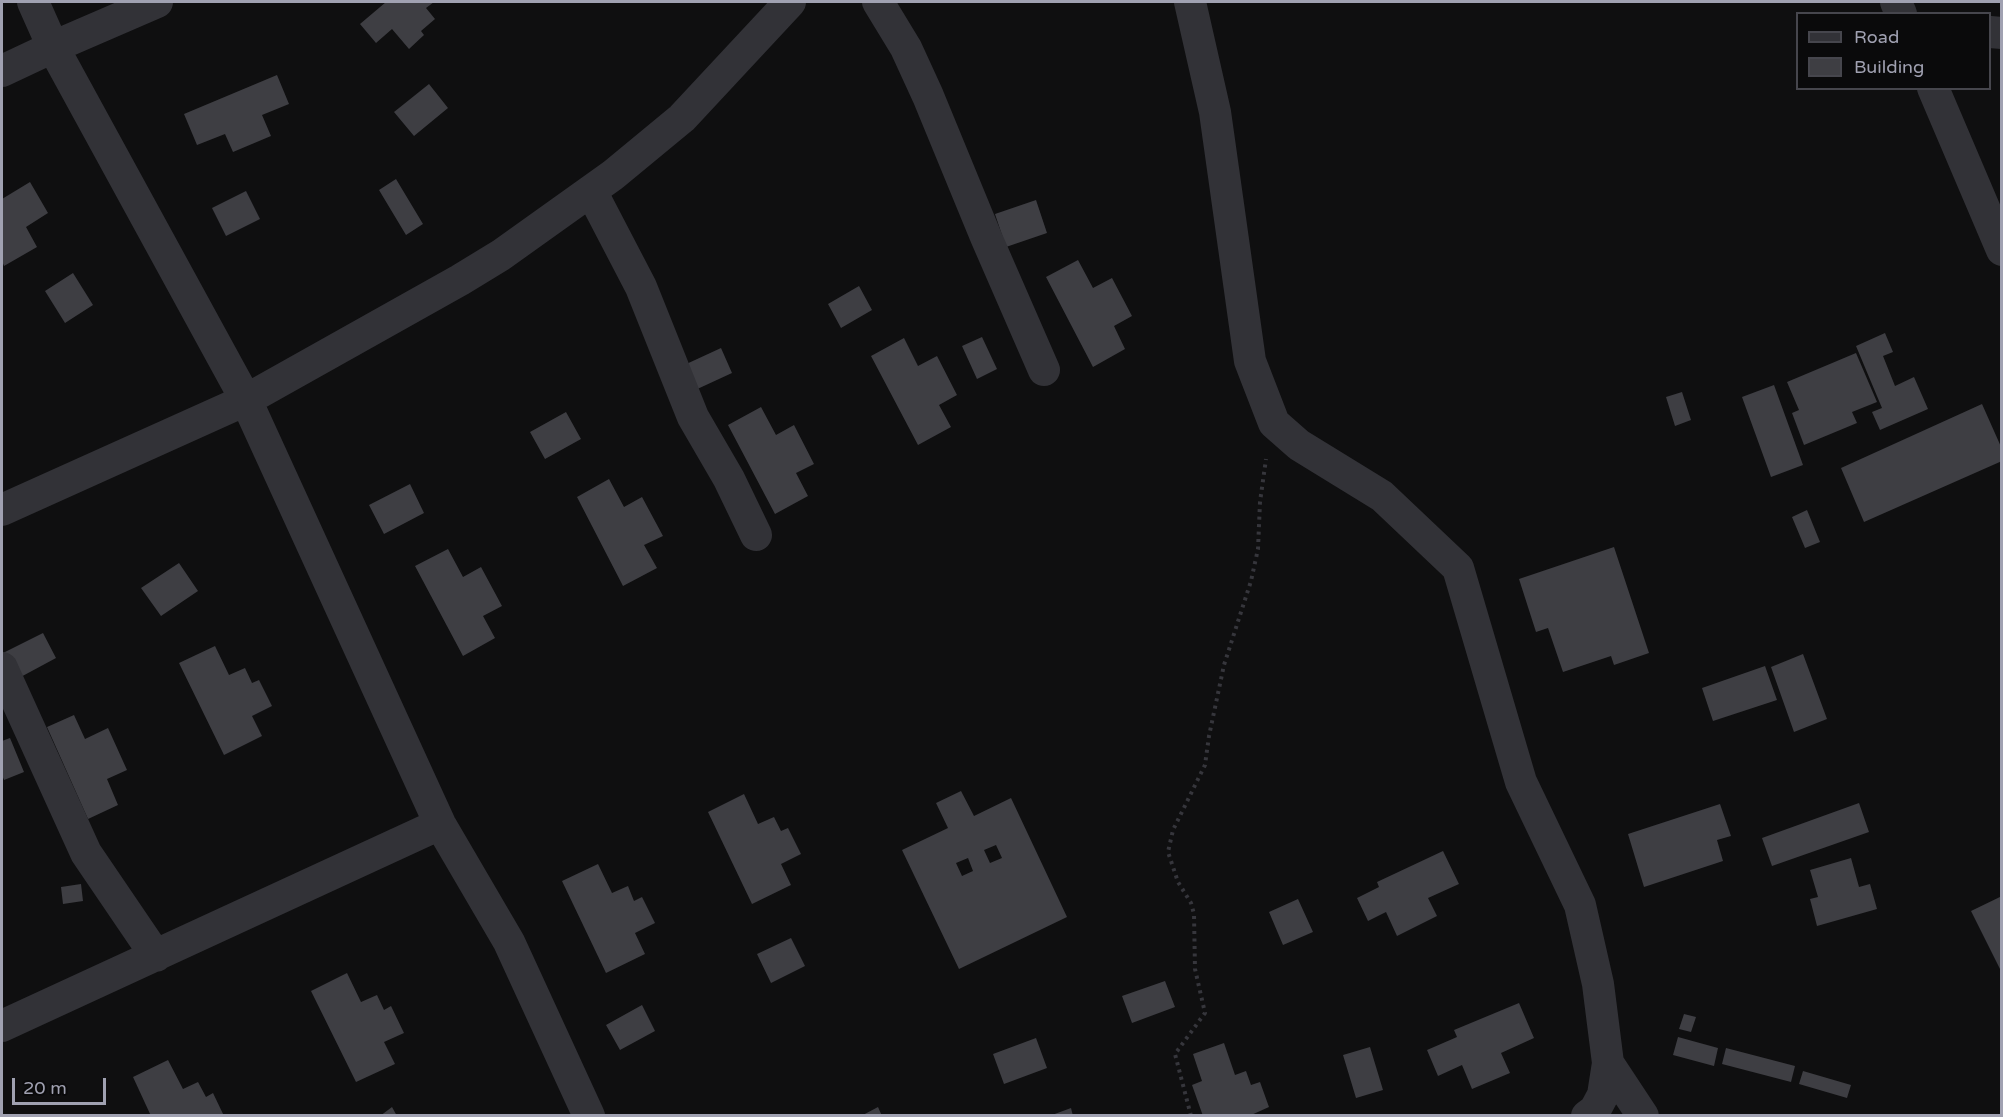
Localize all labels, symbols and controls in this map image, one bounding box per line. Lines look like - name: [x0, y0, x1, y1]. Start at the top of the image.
- legend: [1796, 12, 1991, 90]
- text: Road: [1854, 26, 1899, 48]
- text: Building: [1854, 56, 1924, 78]
- scale bar: [15, 1066, 110, 1104]
- text: 20 m: [23, 1077, 67, 1099]

